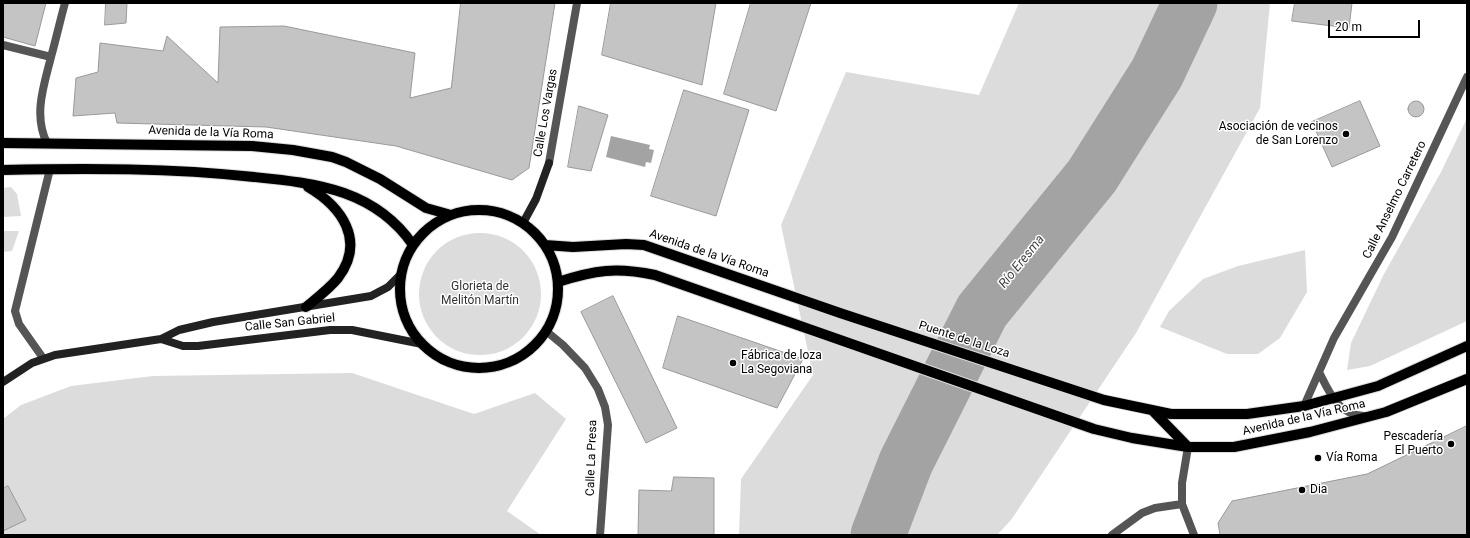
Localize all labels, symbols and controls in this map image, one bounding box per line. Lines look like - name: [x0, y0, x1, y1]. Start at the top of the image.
- scale bar: [1330, 12, 1422, 38]
- text: 20 m: [1335, 20, 1362, 34]
- street label: Calle Los Vargas: [531, 68, 561, 158]
- place label: Asociación de vecinos de San Lorenzo: [1219, 120, 1338, 148]
- street label: Avenida de la Vía Roma: [148, 124, 274, 142]
- marker: Asociación de vecinos de San Lorenzo: [1341, 129, 1351, 139]
- street label: Calle Anselmo Carretero: [1360, 139, 1430, 261]
- street label: Avenida de la Vía Roma: [647, 227, 771, 281]
- water label: Río Eresma: [996, 232, 1048, 292]
- park label: Glorieta de Melitón Martín: [441, 280, 519, 308]
- street label: Calle San Gabriel: [244, 311, 336, 335]
- street label: Puente de la Loza: [917, 319, 1011, 361]
- place label: Fábrica de loza La Segoviana: [741, 349, 822, 377]
- marker: Fábrica de loza La Segoviana: [728, 358, 738, 368]
- street label: Avenida de la Vía Roma: [1241, 397, 1367, 439]
- street label: Calle La Presa: [583, 420, 601, 496]
- place label: Pescadería El Puerto: [1383, 430, 1443, 458]
- marker: Pescadería El Puerto: [1446, 439, 1456, 449]
- place label: Vía Roma: [1326, 451, 1377, 465]
- marker: Vía Roma: [1313, 453, 1323, 463]
- place label: Dia: [1310, 483, 1327, 497]
- marker: Dia: [1297, 485, 1307, 495]

